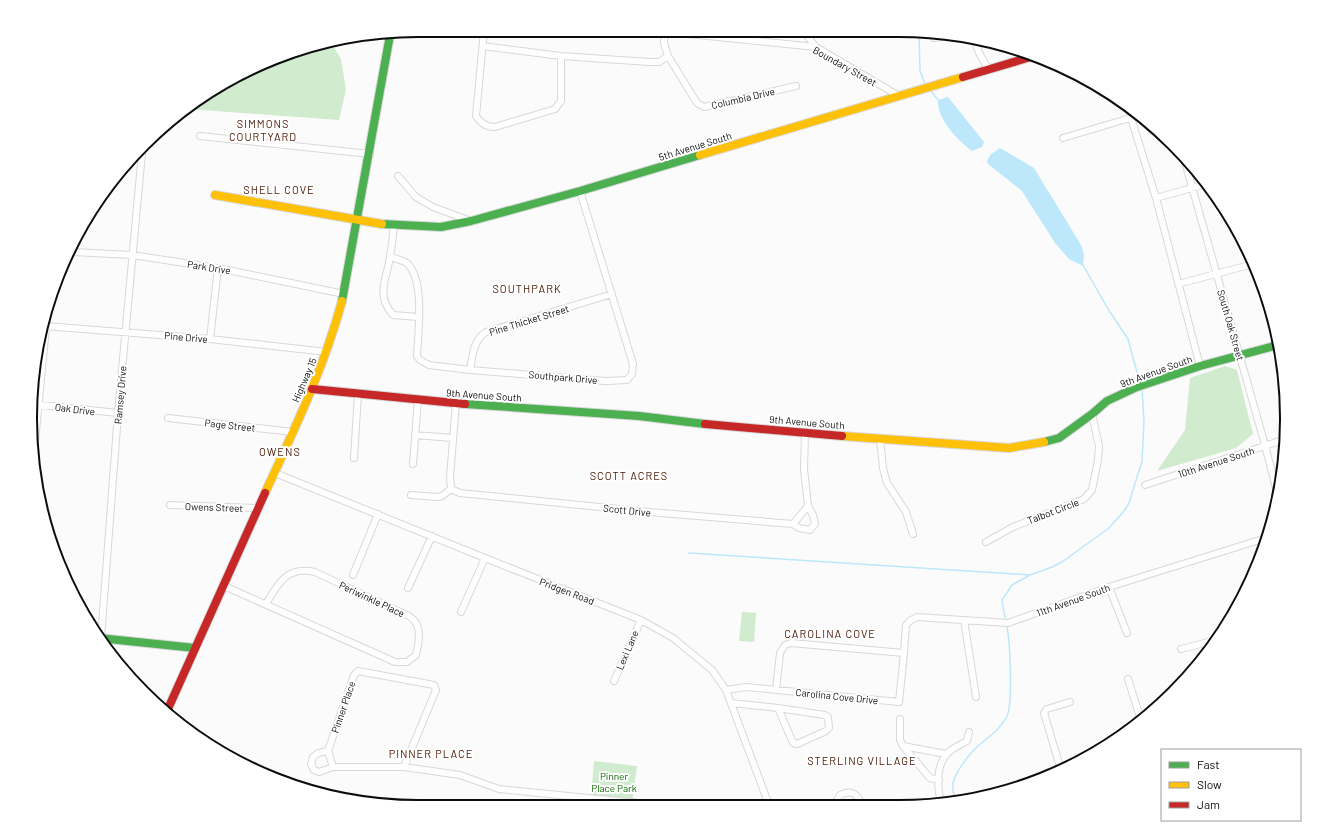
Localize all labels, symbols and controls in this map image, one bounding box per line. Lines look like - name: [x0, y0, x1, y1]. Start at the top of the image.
- street label: Boundary Street: [811, 44, 879, 89]
- street label: Columbia Drive: [710, 85, 776, 111]
- district label: SIMMONS COURTYARD: [229, 117, 297, 143]
- street label: 5th Avenue South: [657, 129, 733, 163]
- district label: SHELL COVE: [243, 183, 315, 196]
- street label: Park Drive: [186, 258, 232, 276]
- district label: SOUTHPARK: [492, 282, 562, 295]
- street label: South Oak Street: [1215, 288, 1247, 362]
- street label: Pine Thicket Street: [488, 302, 571, 338]
- street label: Pine Drive: [164, 329, 208, 345]
- street label: 9th Avenue South: [1118, 352, 1194, 390]
- street label: Highway 15: [289, 356, 319, 404]
- street label: Ramsey Drive: [111, 365, 129, 425]
- street label: Southpark Drive: [528, 368, 598, 386]
- street label: 9th Avenue South: [446, 386, 522, 404]
- street label: Oak Drive: [54, 401, 96, 417]
- street label: 9th Avenue South: [769, 413, 845, 431]
- street label: Page Street: [204, 416, 256, 434]
- street label: 10th Avenue South: [1176, 444, 1256, 480]
- district label: OWENS: [259, 445, 301, 458]
- district label: SCOTT ACRES: [590, 469, 668, 482]
- street label: Talbot Circle: [1025, 496, 1081, 526]
- street label: Owens Street: [185, 500, 244, 514]
- street label: Scott Drive: [603, 502, 651, 518]
- street label: Pridgen Road: [538, 575, 596, 607]
- street label: Periwinkle Place: [337, 579, 407, 619]
- street label: 11th Avenue South: [1035, 581, 1111, 619]
- district label: CAROLINA COVE: [784, 627, 876, 640]
- street label: Lexi Lane: [613, 628, 641, 672]
- street label: Pinner Place: [329, 680, 357, 734]
- street label: Carolina Cove Drive: [795, 686, 879, 706]
- district label: PINNER PLACE: [389, 747, 473, 760]
- legend: [1161, 749, 1301, 821]
- district label: STERLING VILLAGE: [807, 754, 917, 767]
- text: Fast: [1197, 757, 1220, 771]
- park label: Pinner Place Park: [591, 770, 637, 794]
- text: Slow: [1197, 777, 1222, 791]
- text: Jam: [1197, 797, 1220, 811]

